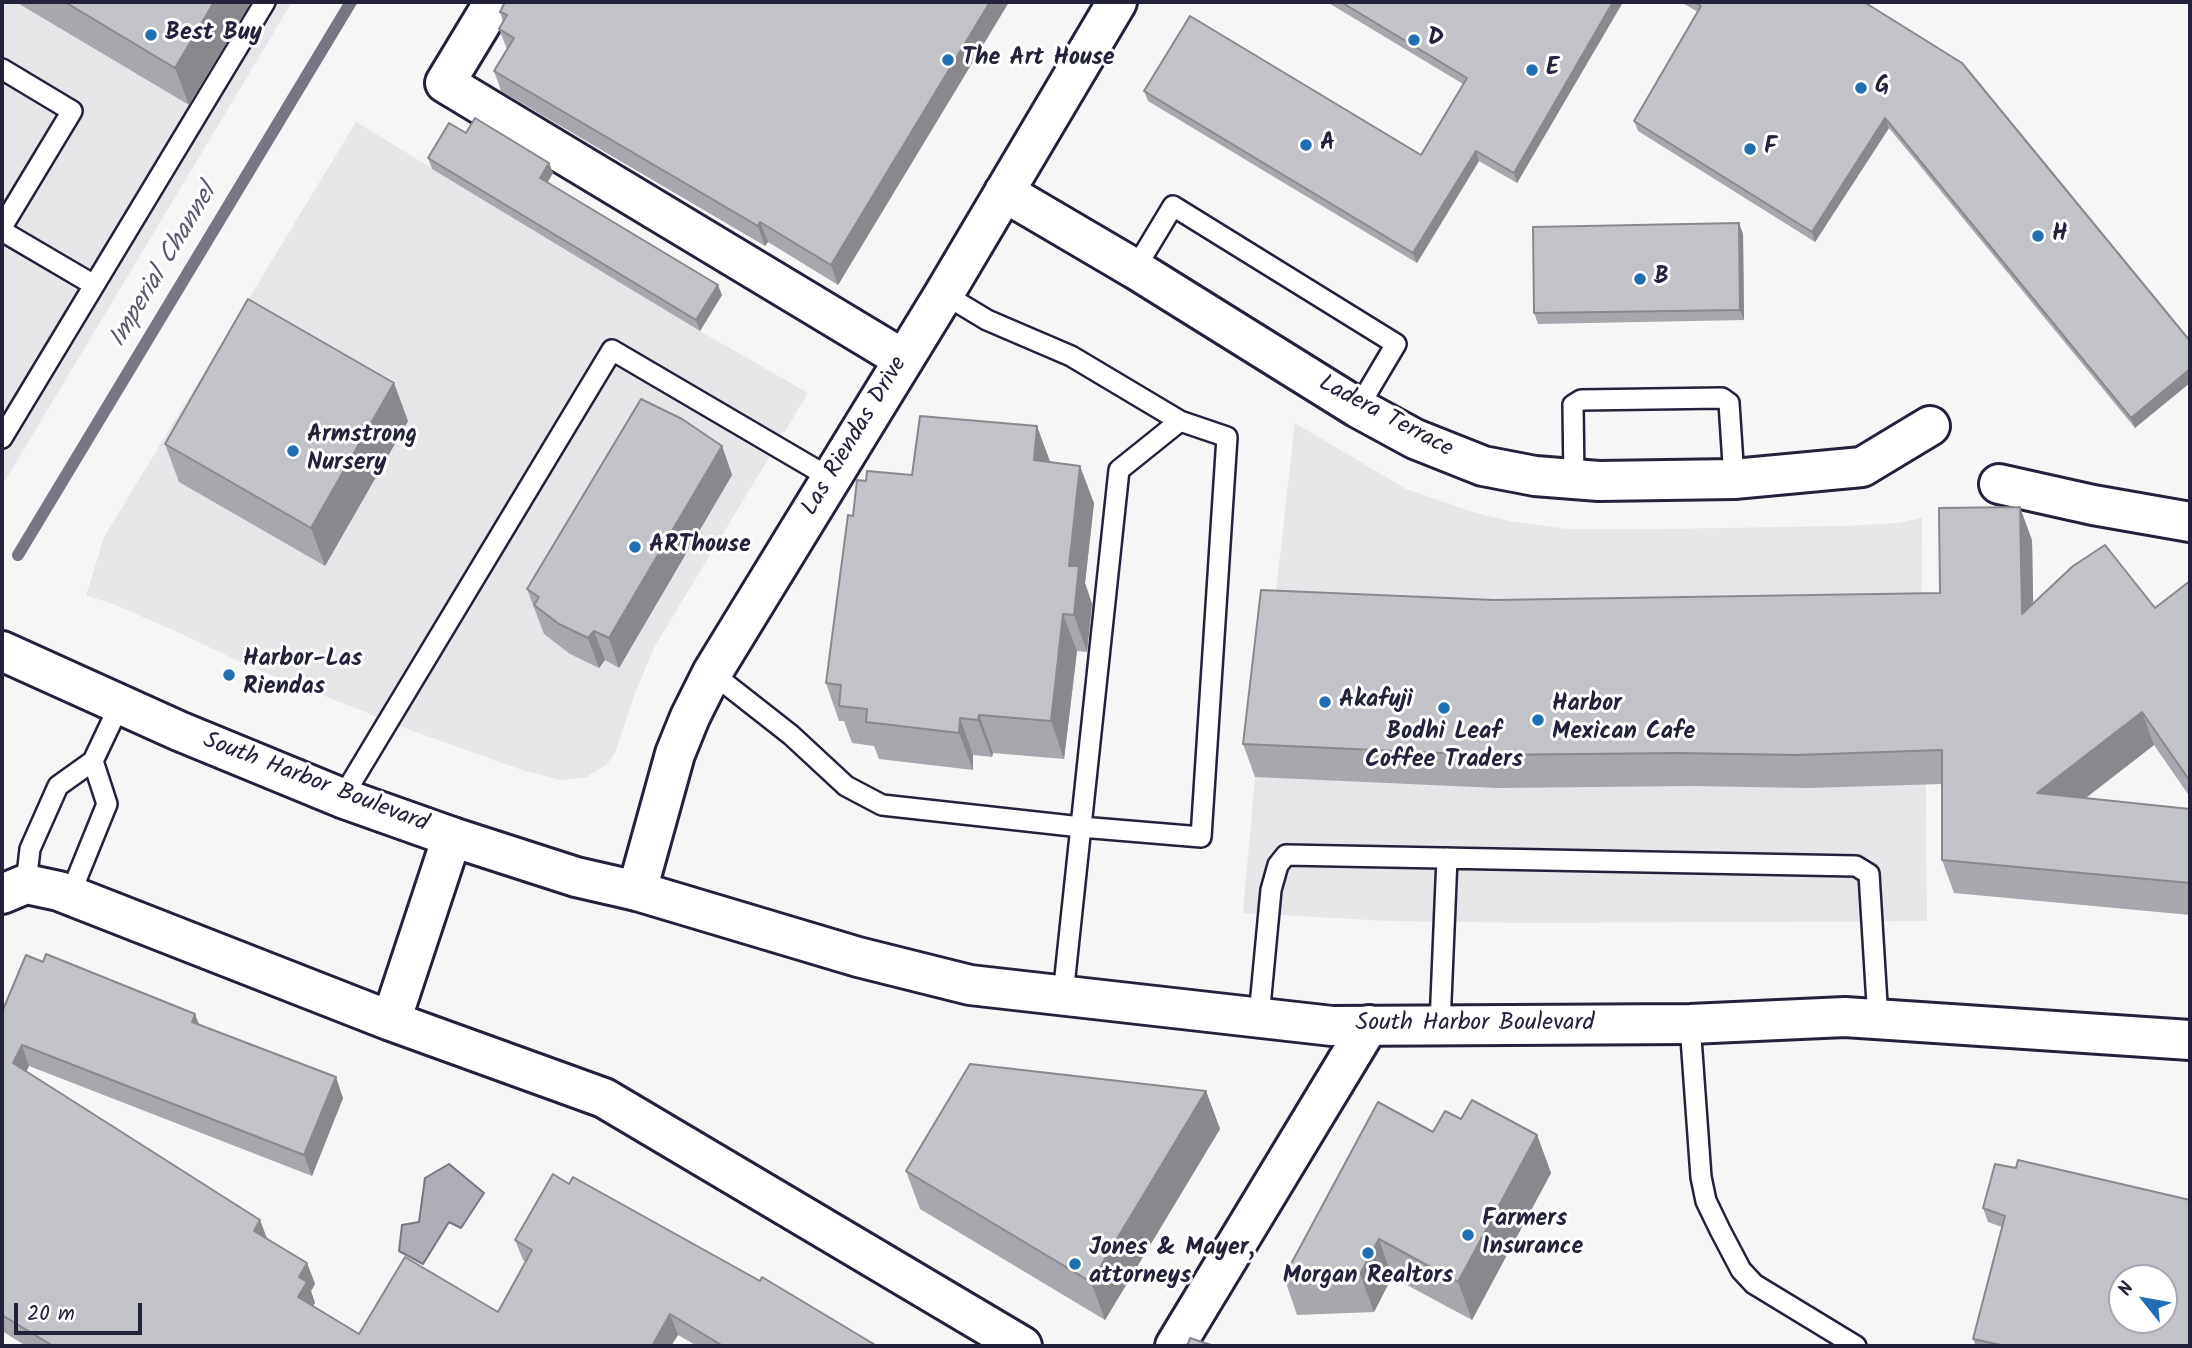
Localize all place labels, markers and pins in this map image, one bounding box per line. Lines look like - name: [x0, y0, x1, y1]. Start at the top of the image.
- place label: Best Buy: [165, 21, 262, 49]
- place label: D: [1428, 26, 1444, 54]
- marker: Best Buy: [143, 27, 159, 43]
- marker: D: [1406, 32, 1422, 48]
- place label: The Art House: [962, 46, 1115, 74]
- marker: The Art House: [940, 52, 956, 68]
- place label: E: [1546, 56, 1559, 84]
- marker: E: [1524, 62, 1540, 78]
- place label: G: [1875, 74, 1889, 102]
- marker: G: [1853, 80, 1869, 96]
- place label: A: [1320, 131, 1335, 159]
- place label: F: [1764, 135, 1777, 163]
- marker: A: [1298, 137, 1314, 153]
- marker: F: [1742, 141, 1758, 157]
- place label: H: [2052, 222, 2068, 250]
- marker: H: [2030, 228, 2046, 244]
- place label: B: [1654, 265, 1669, 293]
- marker: B: [1632, 271, 1648, 287]
- place label: Armstrong Nursery: [307, 423, 417, 479]
- marker: Armstrong Nursery: [285, 443, 301, 459]
- place label: ARThouse: [649, 533, 751, 561]
- marker: ARThouse: [627, 539, 643, 555]
- place label: Harbor-Las Riendas: [243, 647, 362, 703]
- marker: Harbor-Las Riendas: [221, 667, 237, 683]
- place label: Akafuji: [1339, 688, 1413, 716]
- place label: Harbor Mexican Cafe: [1552, 692, 1695, 748]
- marker: Akafuji: [1317, 694, 1333, 710]
- marker: Bodhi Leaf Coffee Traders: [1436, 700, 1452, 716]
- marker: Harbor Mexican Cafe: [1530, 712, 1546, 728]
- place label: Bodhi Leaf Coffee Traders: [1365, 720, 1523, 776]
- place label: Farmers Insurance: [1482, 1207, 1583, 1263]
- marker: Farmers Insurance: [1460, 1227, 1476, 1243]
- place label: Jones & Mayer, attorneys: [1089, 1236, 1255, 1292]
- marker: Morgan Realtors: [1360, 1245, 1376, 1261]
- marker: Jones & Mayer, attorneys: [1067, 1256, 1083, 1272]
- place label: Morgan Realtors: [1283, 1264, 1453, 1292]

